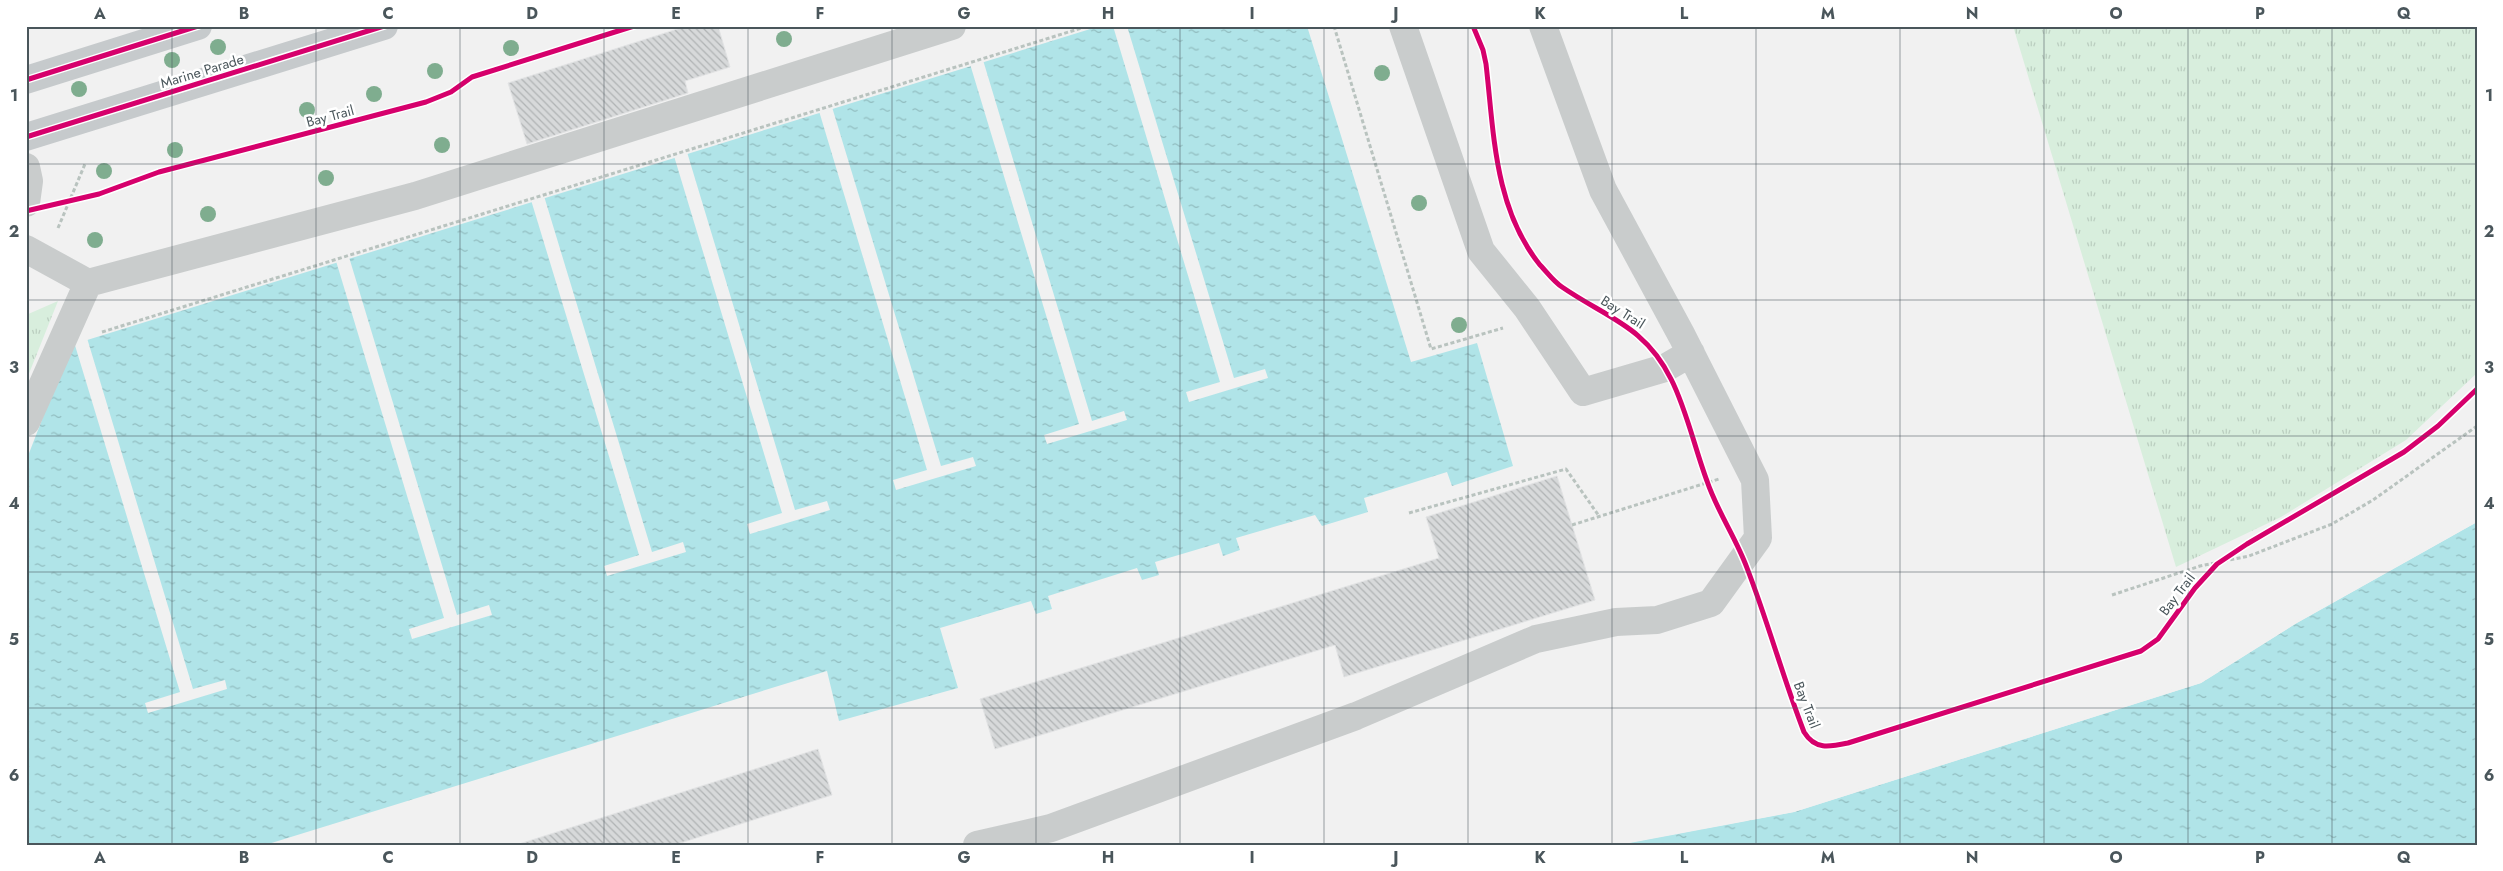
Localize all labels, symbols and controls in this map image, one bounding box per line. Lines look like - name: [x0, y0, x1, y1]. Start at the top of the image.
- text: A: [93, 2, 106, 25]
- text: B: [239, 2, 249, 25]
- text: C: [382, 2, 394, 25]
- text: D: [526, 2, 538, 25]
- text: E: [671, 2, 681, 25]
- text: F: [816, 2, 824, 25]
- text: G: [957, 2, 971, 25]
- text: H: [1102, 2, 1114, 25]
- text: I: [1249, 2, 1255, 25]
- text: J: [1390, 2, 1399, 25]
- text: K: [1534, 2, 1546, 25]
- text: L: [1680, 2, 1689, 25]
- text: M: [1821, 2, 1835, 25]
- text: N: [1966, 2, 1978, 25]
- text: O: [2109, 2, 2123, 25]
- text: P: [2255, 2, 2265, 25]
- text: Q: [2397, 2, 2411, 25]
- street label: Marine Parade: [158, 49, 246, 93]
- text: 1: [10, 84, 18, 107]
- text: 1: [2485, 84, 2493, 107]
- street label: Bay Trail: [304, 100, 356, 132]
- text: 2: [9, 220, 19, 243]
- text: 2: [2484, 220, 2494, 243]
- street label: Bay Trail: [1597, 291, 1649, 333]
- text: 3: [9, 356, 19, 379]
- text: 3: [2484, 356, 2494, 379]
- text: 4: [8, 492, 20, 515]
- text: 4: [2483, 492, 2495, 515]
- street label: Bay Trail: [2154, 569, 2200, 619]
- text: 5: [9, 628, 19, 651]
- text: 5: [2484, 628, 2494, 651]
- street label: Bay Trail: [1789, 679, 1825, 731]
- text: 6: [9, 764, 19, 787]
- text: 6: [2484, 764, 2494, 787]
- text: A: [93, 846, 106, 869]
- text: B: [239, 846, 249, 869]
- text: C: [382, 846, 394, 869]
- text: D: [526, 846, 538, 869]
- text: E: [671, 846, 681, 869]
- text: F: [816, 846, 824, 869]
- text: G: [957, 846, 971, 869]
- text: H: [1102, 846, 1114, 869]
- text: I: [1249, 846, 1255, 869]
- text: J: [1390, 846, 1399, 869]
- text: K: [1534, 846, 1546, 869]
- text: L: [1680, 846, 1689, 869]
- text: M: [1821, 846, 1835, 869]
- text: N: [1966, 846, 1978, 869]
- text: O: [2109, 846, 2123, 869]
- text: P: [2255, 846, 2265, 869]
- text: Q: [2397, 846, 2411, 869]

